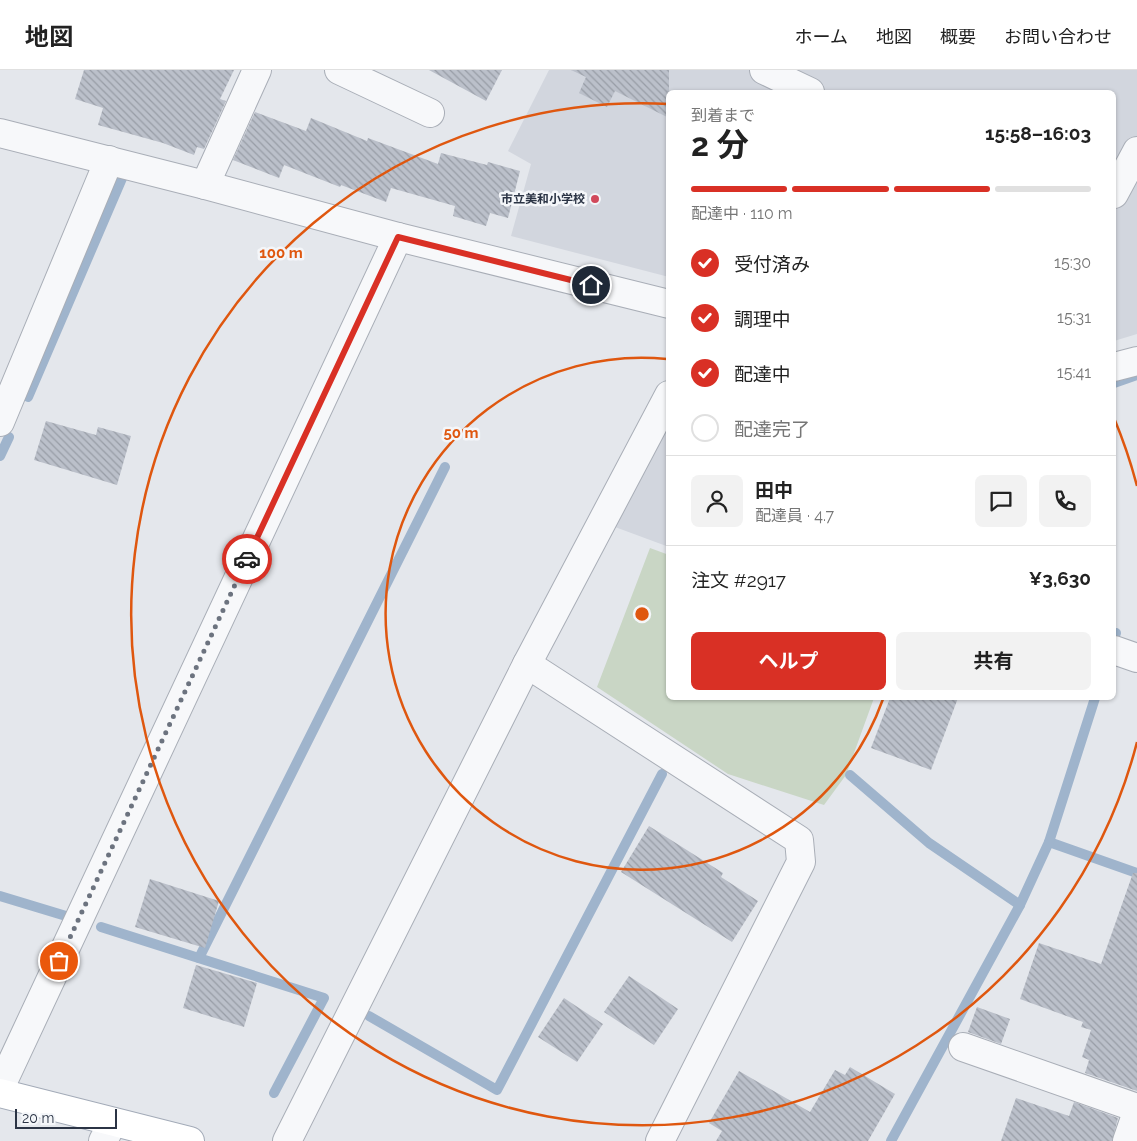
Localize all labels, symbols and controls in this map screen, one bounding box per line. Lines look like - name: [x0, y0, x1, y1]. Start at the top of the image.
- text: 地図: [25, 22, 73, 51]
- text: ホーム: [795, 26, 848, 47]
- text: 地図: [876, 26, 912, 47]
- text: 概要: [940, 26, 976, 47]
- text: お問い合わせ: [1004, 26, 1112, 47]
- text: 到着まで: [691, 106, 755, 125]
- text: 15:58–16:03: [985, 122, 1091, 144]
- text: 2 分: [691, 126, 749, 163]
- place label: 市立美和小学校: [501, 192, 585, 206]
- marker: 市立美和小学校: [589, 193, 601, 205]
- text: 配達中 · 110 m: [691, 204, 792, 223]
- text: 100 m: [259, 244, 303, 262]
- icon: check: [691, 249, 719, 277]
- text: 受付済み: [734, 253, 810, 275]
- text: 15:30: [1054, 253, 1091, 272]
- pin: [570, 264, 612, 306]
- icon: home: [577, 271, 605, 299]
- icon: check: [691, 304, 719, 332]
- text: 調理中: [734, 308, 791, 330]
- text: 15:31: [1057, 308, 1091, 327]
- icon: check: [691, 359, 719, 387]
- text: 配達中: [734, 363, 791, 385]
- text: 15:41: [1057, 363, 1091, 382]
- text: 配達完了: [734, 418, 810, 440]
- text: 50 m: [443, 424, 479, 442]
- button: person: [691, 475, 743, 527]
- button: chat: [975, 475, 1027, 527]
- button: phone: [1039, 475, 1091, 527]
- text: 田中: [755, 479, 793, 501]
- text: 配達員 · 4.7: [755, 506, 834, 525]
- courier: [222, 534, 272, 584]
- icon: car: [233, 545, 261, 573]
- text: ¥3,630: [1029, 567, 1091, 589]
- text: 注文 #2917: [691, 569, 786, 591]
- centre of rings: [633, 605, 651, 623]
- button: ヘルプ: [691, 632, 886, 690]
- button: 共有: [896, 632, 1091, 690]
- pin: [38, 940, 80, 982]
- icon: bag: [45, 947, 73, 975]
- scale bar: [15, 1106, 118, 1129]
- text: 20 m: [22, 1110, 54, 1126]

